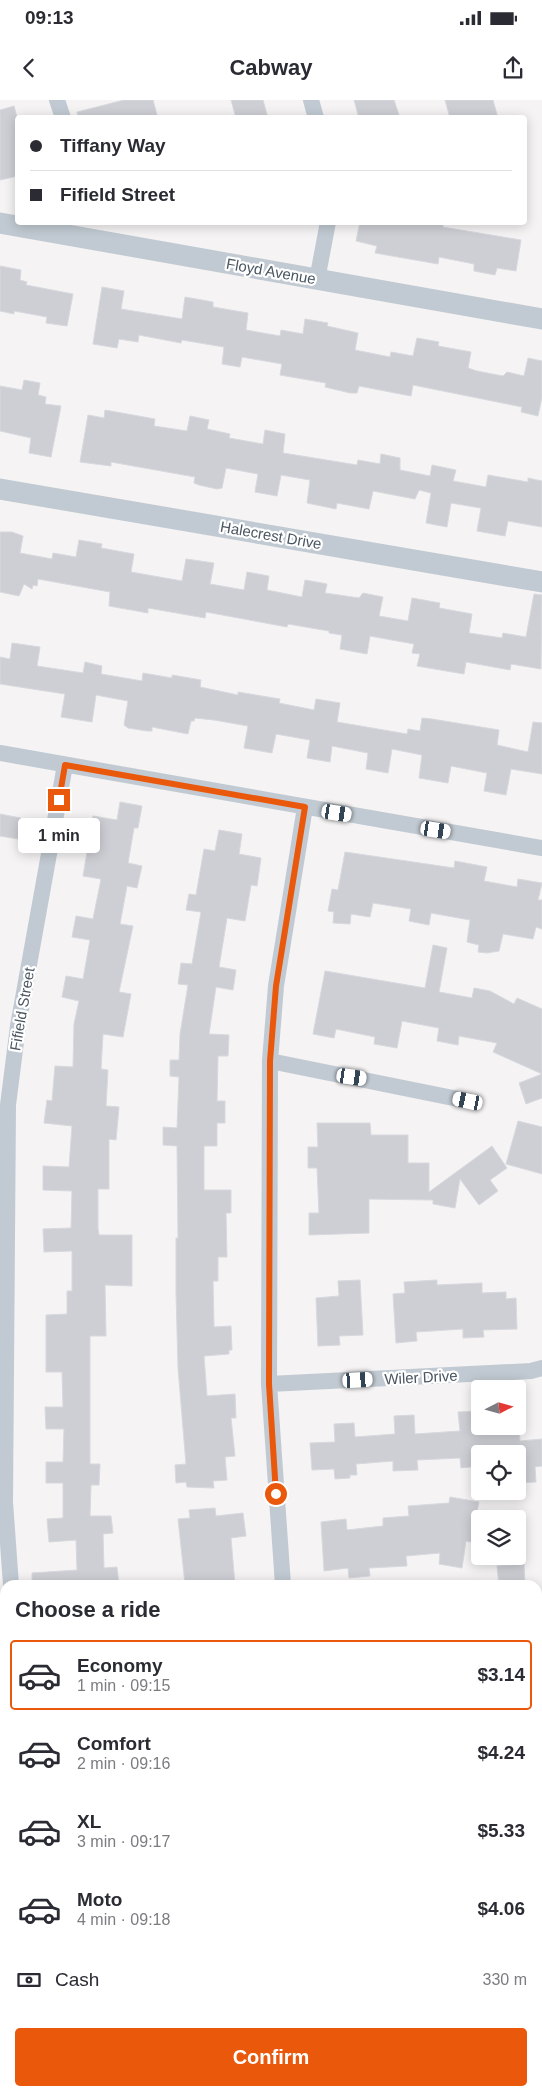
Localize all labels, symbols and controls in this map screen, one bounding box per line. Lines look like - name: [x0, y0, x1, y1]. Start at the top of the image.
- text: 09:13: [25, 7, 74, 28]
- icon: back: [15, 54, 43, 82]
- icon: share: [499, 54, 527, 82]
- text: Cabway: [229, 55, 313, 80]
- text: Tiffany Way: [60, 135, 166, 156]
- text: Fifield Street: [60, 184, 175, 205]
- street label: Floyd Avenue: [225, 255, 317, 287]
- street label: Halecrest Drive: [219, 518, 323, 552]
- route end: [48, 789, 70, 811]
- car: [321, 803, 352, 823]
- callout: 1 min: [18, 818, 100, 852]
- car: [420, 820, 451, 840]
- text: 1 min: [38, 827, 80, 844]
- street label: Fifield Street: [6, 965, 38, 1052]
- car: [336, 1067, 367, 1087]
- car: [451, 1091, 484, 1111]
- street label: Wiler Drive: [384, 1367, 458, 1387]
- car: [342, 1372, 373, 1388]
- north arrow: [471, 1380, 526, 1435]
- map controls: [471, 1380, 526, 1565]
- button: locate: [471, 1445, 526, 1500]
- route start: [265, 1483, 287, 1505]
- button: layers: [471, 1510, 526, 1565]
- text: Choose a ride: [15, 1597, 160, 1622]
- icon: car: [17, 1653, 62, 1698]
- text: Economy: [77, 1655, 163, 1676]
- text: $3.14: [477, 1664, 525, 1685]
- text: 1 min · 09:15: [77, 1677, 170, 1694]
- icon: car: [17, 1731, 62, 1776]
- text: Comfort: [77, 1733, 151, 1754]
- text: $4.24: [477, 1742, 525, 1763]
- text: 2 min · 09:16: [77, 1755, 170, 1772]
- icon: car: [17, 1809, 62, 1854]
- text: XL: [77, 1811, 101, 1832]
- text: $5.33: [477, 1820, 525, 1841]
- text: 3 min · 09:17: [77, 1833, 170, 1850]
- icon: car: [17, 1887, 62, 1932]
- text: Moto: [77, 1889, 122, 1910]
- text: $4.06: [477, 1898, 525, 1919]
- text: 4 min · 09:18: [77, 1911, 170, 1928]
- icon: cash: [15, 1966, 43, 1994]
- text: Cash: [55, 1969, 99, 1990]
- text: 330 m: [483, 1971, 527, 1988]
- button: Confirm: [15, 2028, 527, 2086]

